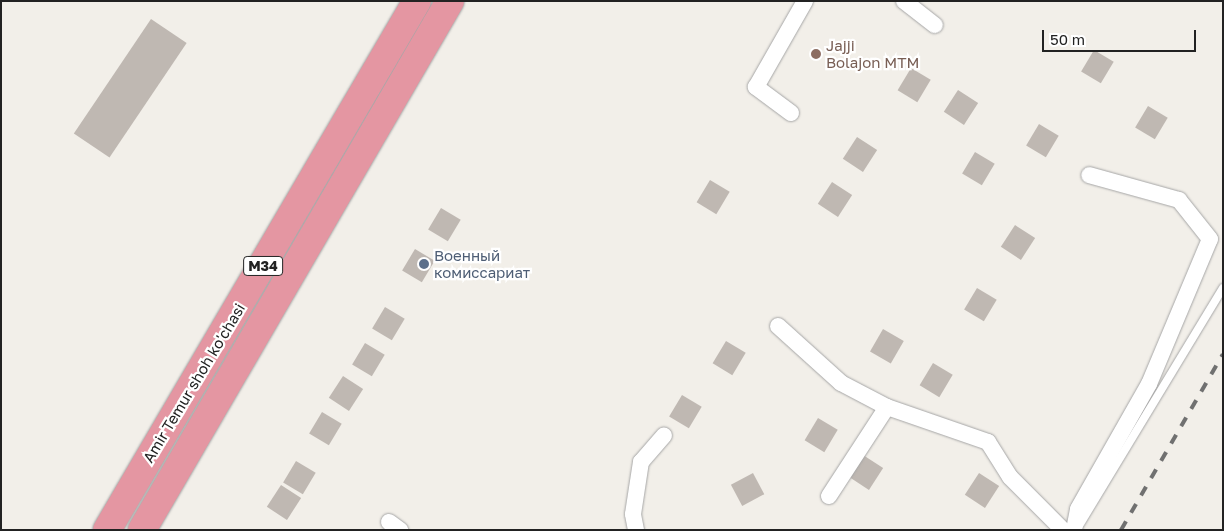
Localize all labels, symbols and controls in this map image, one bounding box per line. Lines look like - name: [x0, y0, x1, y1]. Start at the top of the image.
- scale bar: [1044, 20, 1198, 52]
- text: 50 m: [1050, 30, 1085, 48]
- place label: Jajji Bolajon MTM: [826, 36, 919, 71]
- marker: Jajji Bolajon MTM: [810, 48, 822, 60]
- place label: Военный комиссариат: [434, 246, 530, 281]
- road number: M34: [243, 255, 283, 278]
- marker: Военный комиссариат: [418, 258, 430, 270]
- street label: Amir Temur shoh ko'chasi: [139, 300, 249, 466]

